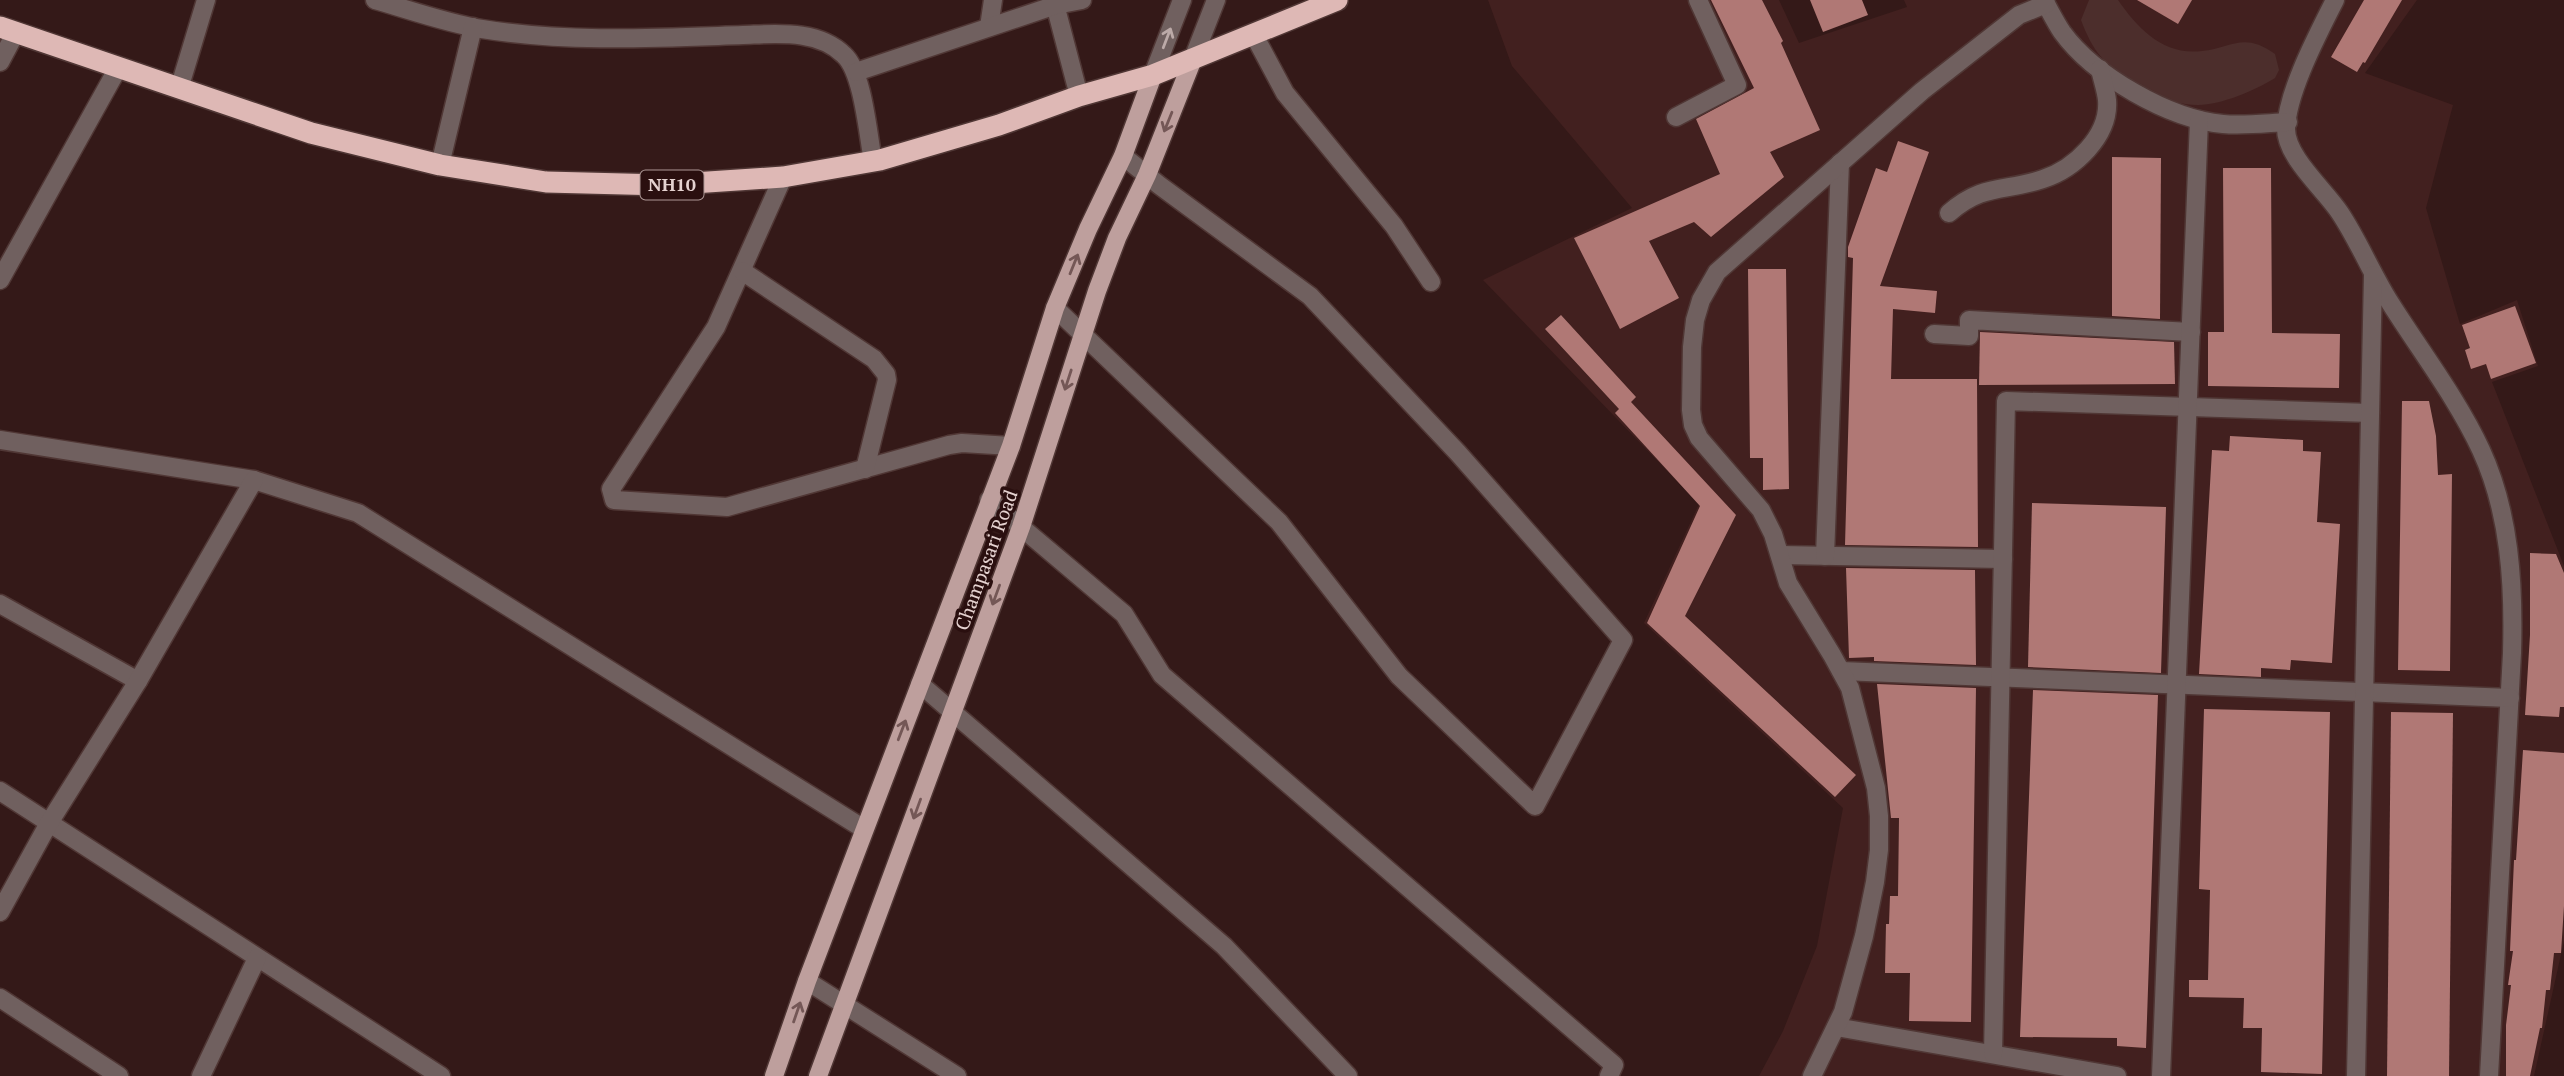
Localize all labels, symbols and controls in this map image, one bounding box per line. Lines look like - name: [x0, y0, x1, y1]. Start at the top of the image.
- one-way arrow: [1162, 27, 1175, 49]
- one-way arrow: [1160, 111, 1173, 132]
- road number: NH10: [640, 170, 704, 200]
- one-way arrow: [1068, 253, 1081, 275]
- one-way arrow: [1061, 368, 1073, 390]
- street label: Champasari Road: [949, 486, 1023, 633]
- one-way arrow: [989, 584, 1001, 606]
- one-way arrow: [897, 719, 909, 741]
- one-way arrow: [910, 797, 922, 819]
- one-way arrow: [792, 1001, 804, 1023]

